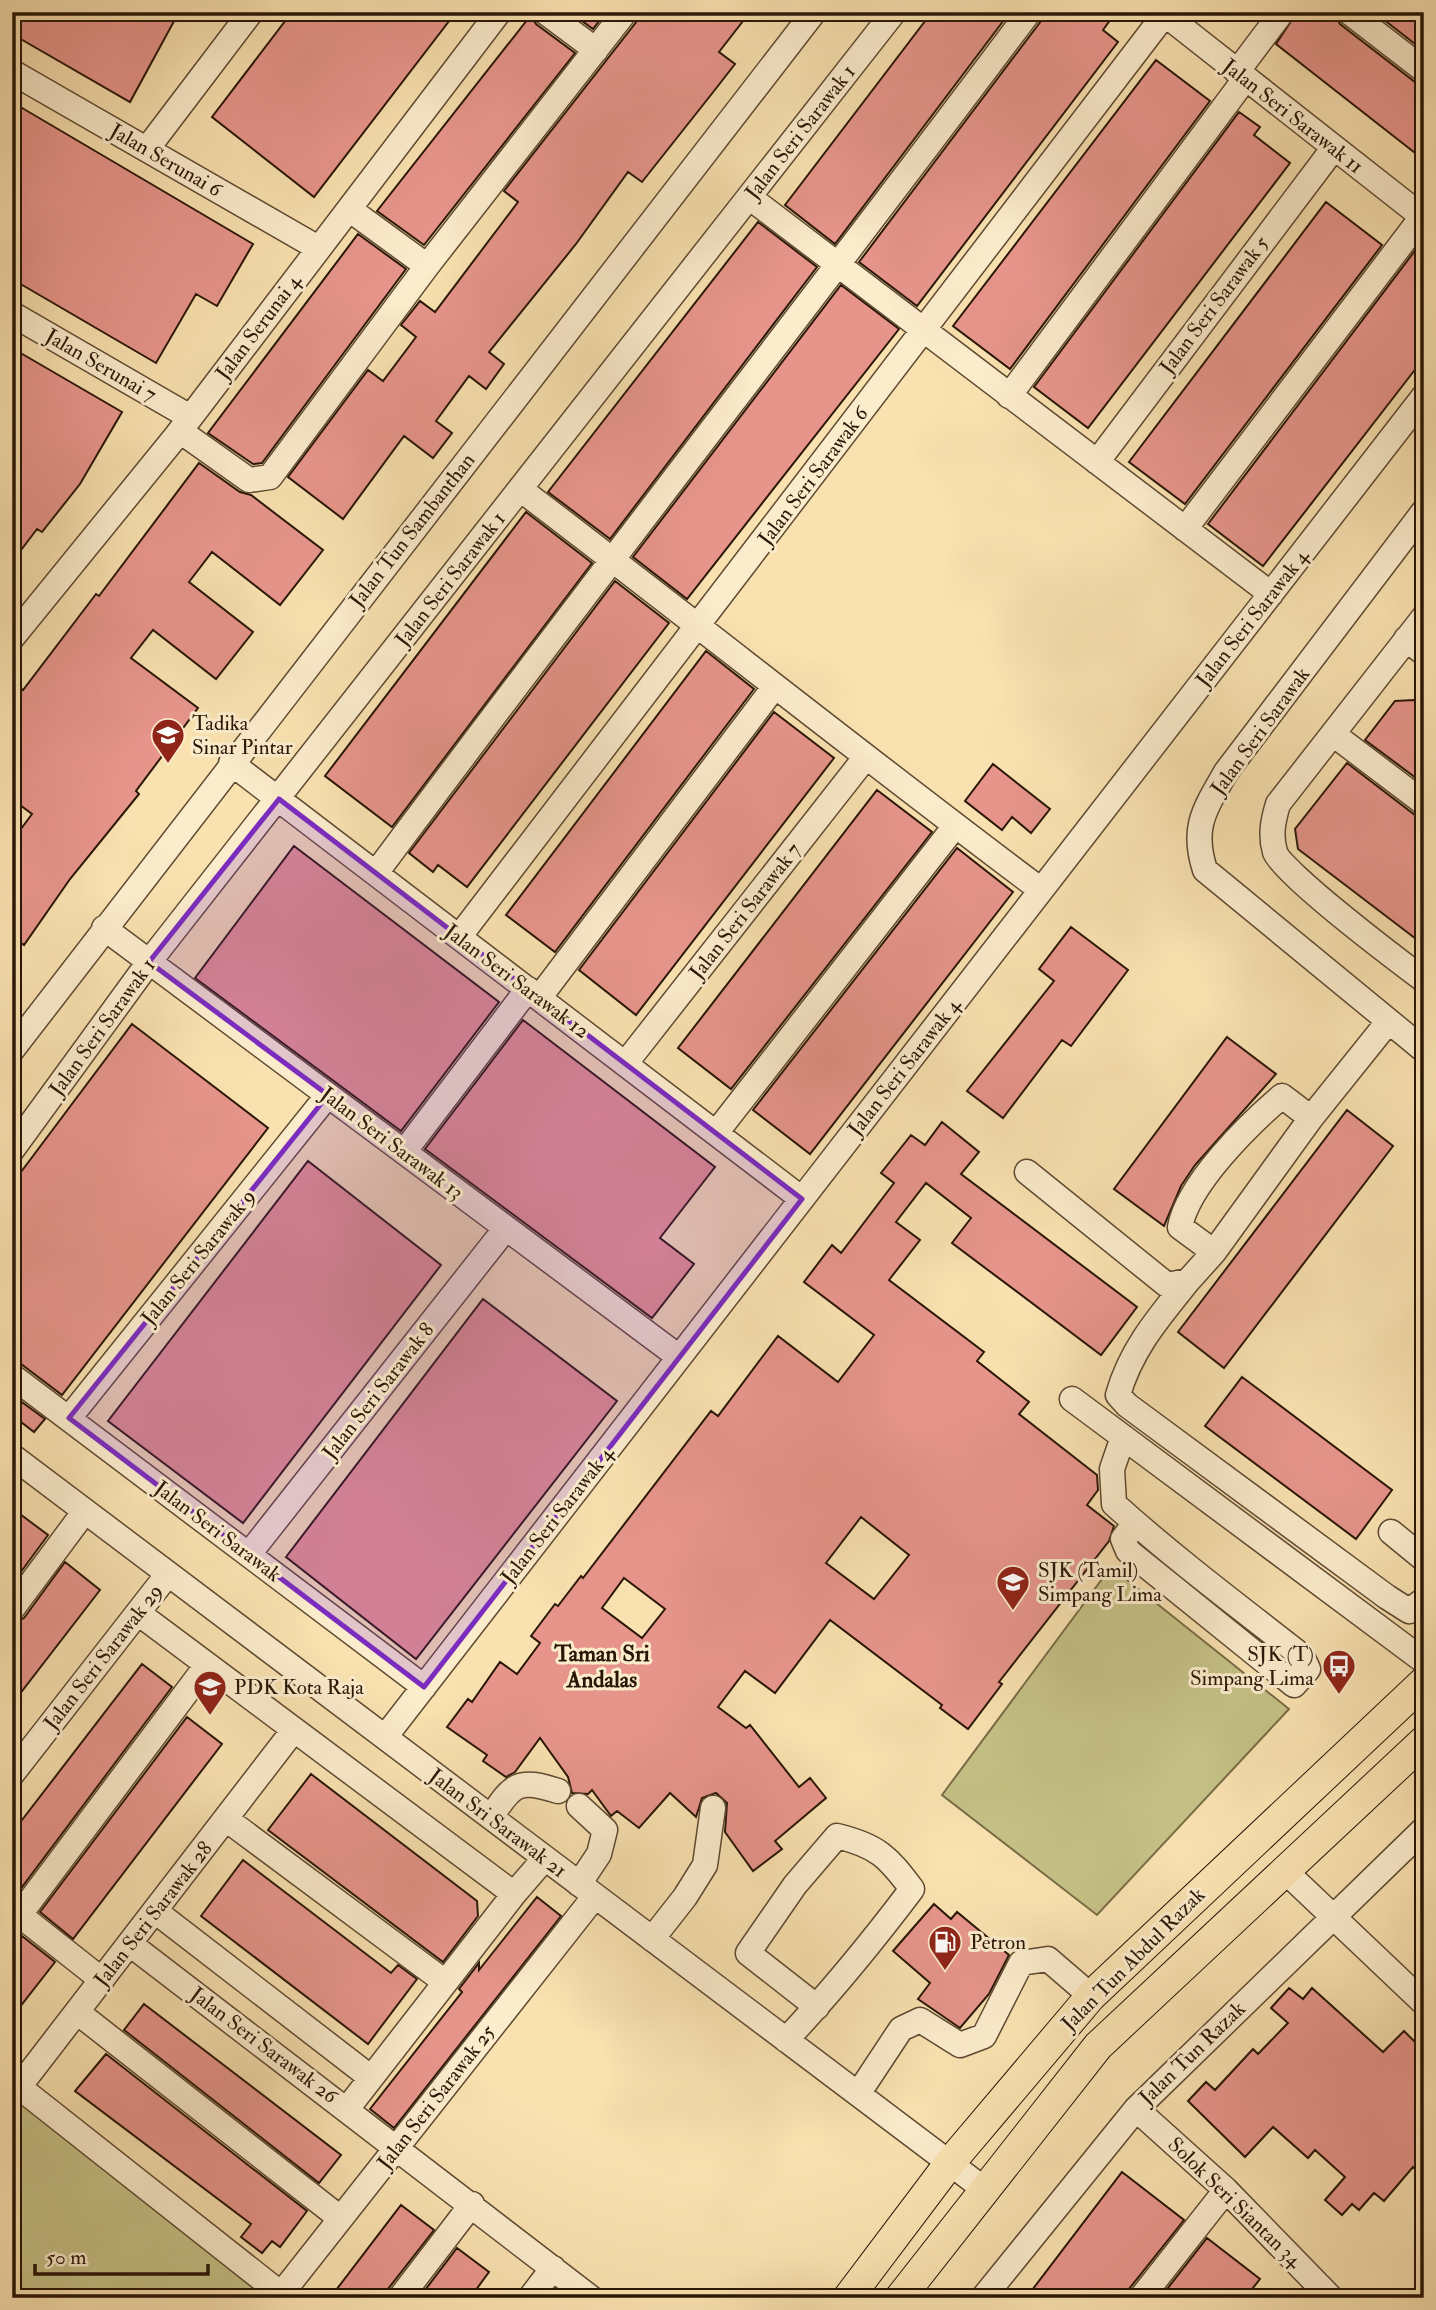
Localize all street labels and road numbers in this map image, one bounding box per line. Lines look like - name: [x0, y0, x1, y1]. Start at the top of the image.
- street label: Jalan Seri Sarawak 11: [1216, 52, 1369, 180]
- street label: Jalan Seri Sarawak 1: [739, 59, 862, 206]
- street label: Jalan Serunai 6: [104, 117, 228, 204]
- street label: Jalan Seri Sarawak 5: [1153, 230, 1276, 381]
- street label: Jalan Serunai 4: [209, 268, 308, 386]
- street label: Jalan Serunai 7: [39, 322, 162, 408]
- street label: Jalan Seri Sarawak 6: [752, 400, 875, 552]
- street label: Jalan Tun Sambanthan: [343, 447, 481, 614]
- street label: Jalan Seri Sarawak 1: [389, 506, 512, 653]
- street label: Jalan Seri Sarawak 4: [1189, 542, 1316, 694]
- street label: Jalan Seri Sarawak: [1204, 662, 1316, 802]
- street label: Jalan Seri Sarawak 7: [683, 837, 807, 986]
- street label: Jalan Seri Sarawak 12: [438, 917, 595, 1045]
- street label: Jalan Seri Sarawak 1: [43, 953, 162, 1102]
- street label: Jalan Seri Sarawak 4: [841, 991, 968, 1143]
- street label: Jalan Seri Sarawak 13: [314, 1080, 469, 1206]
- street label: Jalan Seri Sarawak 9: [135, 1184, 262, 1332]
- street label: Jalan Seri Sarawak 8: [316, 1317, 440, 1466]
- street label: Jalan Seri Sarawak 4: [494, 1439, 621, 1591]
- street label: Jalan Seri Sarawak: [148, 1474, 287, 1588]
- street label: Jalan Seri Sarawak 29: [37, 1579, 169, 1737]
- street label: Jalan Sri Sarawak 21: [422, 1762, 572, 1884]
- street label: Jalan Seri Sarawak 28: [88, 1836, 219, 1993]
- street label: Jalan Tun Abdul Razak: [1055, 1882, 1211, 2038]
- street label: Jalan Seri Sarawak 26: [184, 1980, 344, 2111]
- street label: Jalan Tun Razak: [1133, 1996, 1251, 2112]
- street label: Jalan Seri Sarawak 25: [371, 2019, 502, 2176]
- street label: Solok Seri Siantan 34: [1162, 2131, 1309, 2274]

